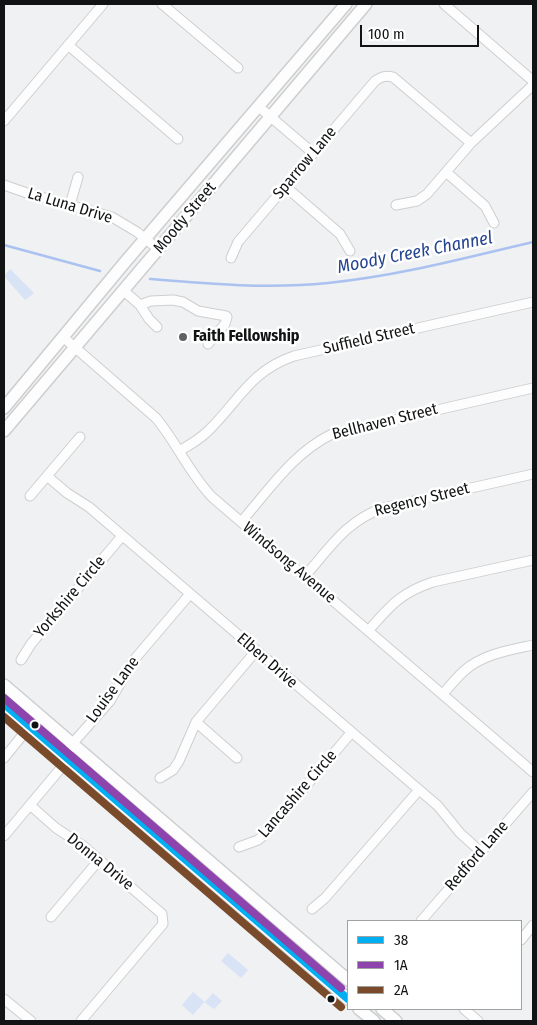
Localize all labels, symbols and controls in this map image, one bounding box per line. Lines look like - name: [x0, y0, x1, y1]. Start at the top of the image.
- scale bar: [362, 15, 481, 47]
- text: 100 m: [368, 25, 405, 43]
- street label: Sparrow Lane: [269, 123, 341, 203]
- street label: Moody Street: [150, 178, 220, 258]
- street label: La Luna Drive: [25, 184, 115, 228]
- water label: Moody Creek Channel: [336, 227, 494, 279]
- street label: Suffield Street: [321, 319, 417, 359]
- place label: Faith Fellowship: [193, 327, 300, 347]
- marker: Faith Fellowship: [177, 331, 189, 343]
- street label: Bellhaven Street: [330, 400, 440, 444]
- street label: Regency Street: [373, 479, 471, 521]
- street label: Windsong Avenue: [238, 518, 340, 608]
- street label: Yorkshire Circle: [30, 552, 110, 642]
- street label: Elben Drive: [233, 629, 301, 693]
- street label: Louise Lane: [83, 653, 143, 727]
- unlabelled marker: [30, 720, 40, 730]
- street label: Lancashire Circle: [255, 746, 341, 842]
- street label: Redford Lane: [441, 817, 513, 895]
- street label: Donna Drive: [63, 829, 137, 895]
- legend: [347, 920, 522, 1010]
- text: 38: [394, 931, 408, 949]
- text: 1A: [394, 956, 408, 974]
- text: 2A: [394, 981, 409, 999]
- unlabelled marker: [326, 994, 336, 1004]

